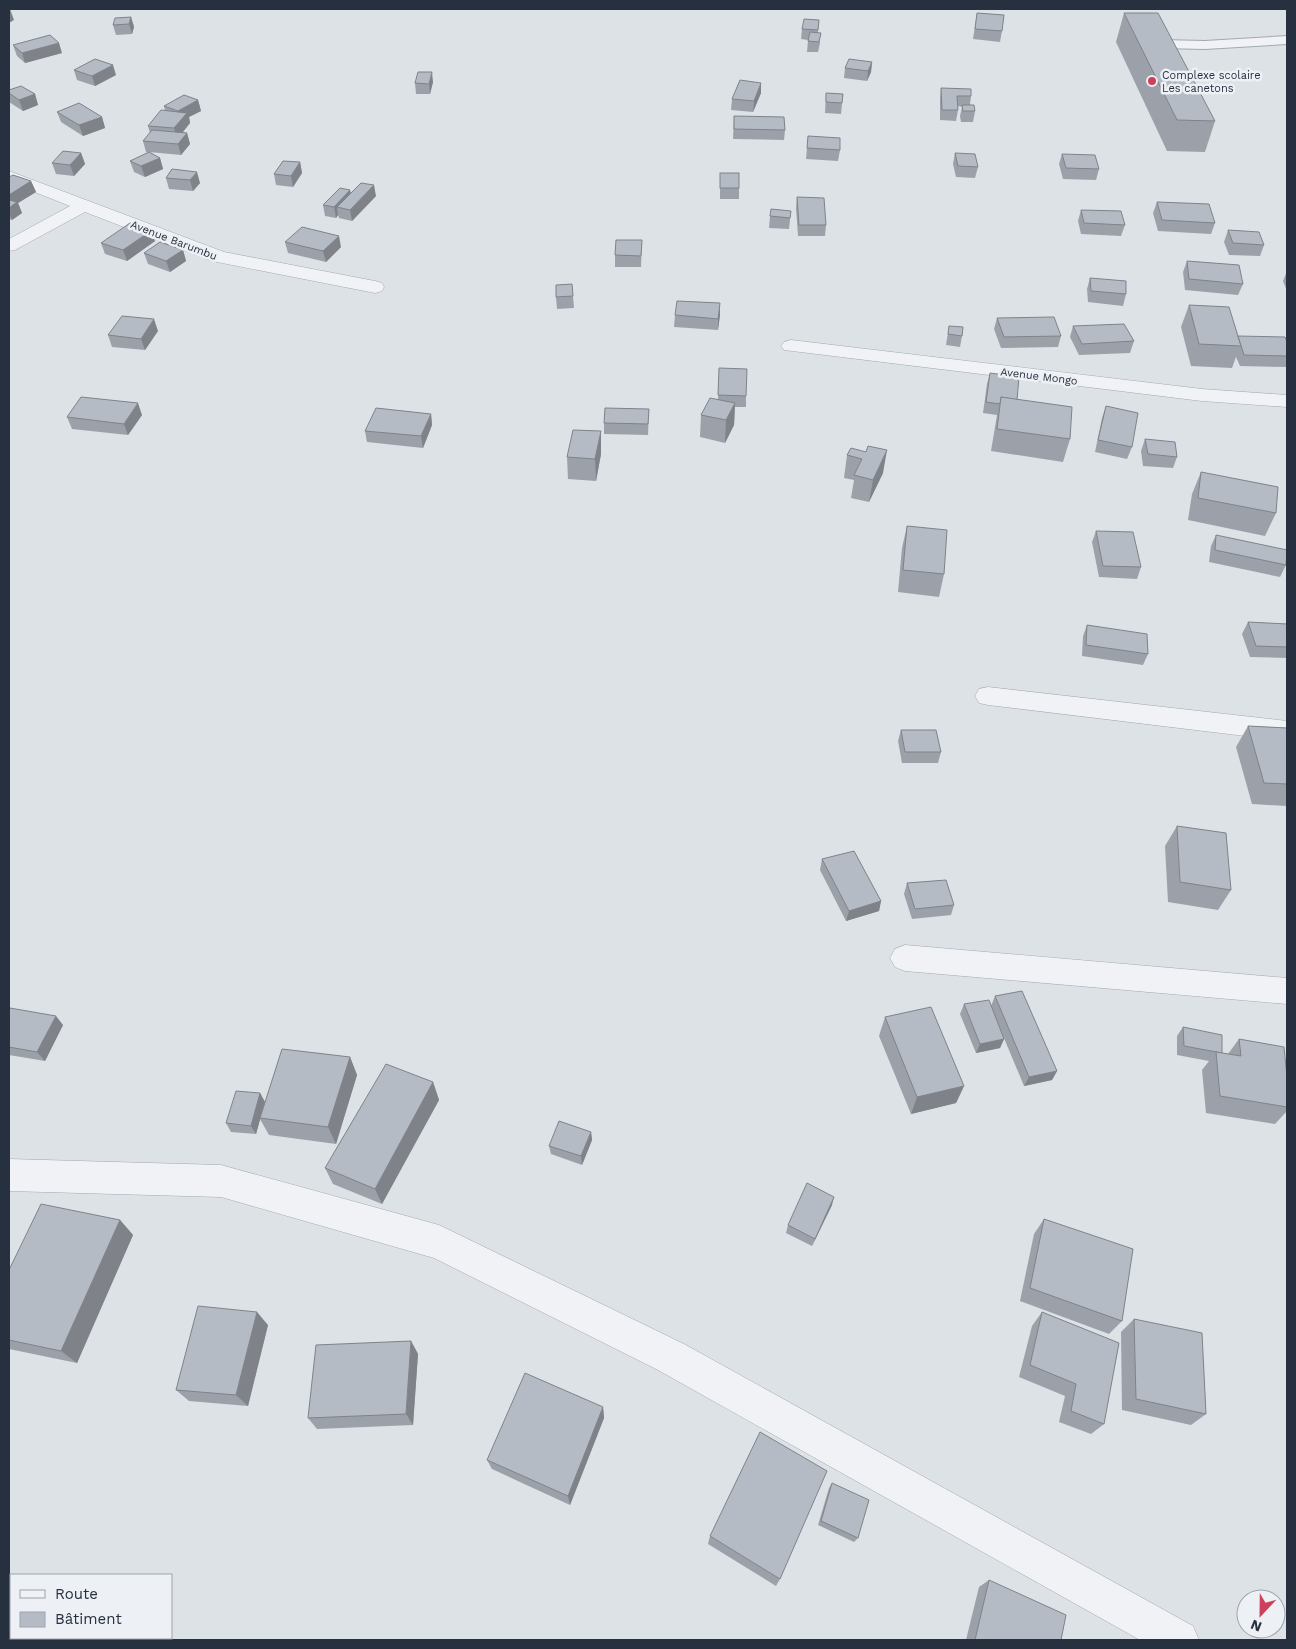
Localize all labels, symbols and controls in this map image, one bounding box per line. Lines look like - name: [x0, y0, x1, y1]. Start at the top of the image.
- place label: Complexe scolaire Les canetons: [1162, 69, 1261, 95]
- marker: Complexe scolaire Les canetons: [1146, 75, 1158, 87]
- street label: Avenue Barumbu: [129, 218, 219, 263]
- street label: Avenue Mongo: [1000, 365, 1078, 388]
- legend: [10, 1574, 172, 1639]
- text: Route: [55, 1585, 98, 1603]
- north arrow: [1236, 1589, 1286, 1639]
- text: Bâtiment: [55, 1610, 122, 1628]
- text: N: [1248, 1617, 1264, 1635]

